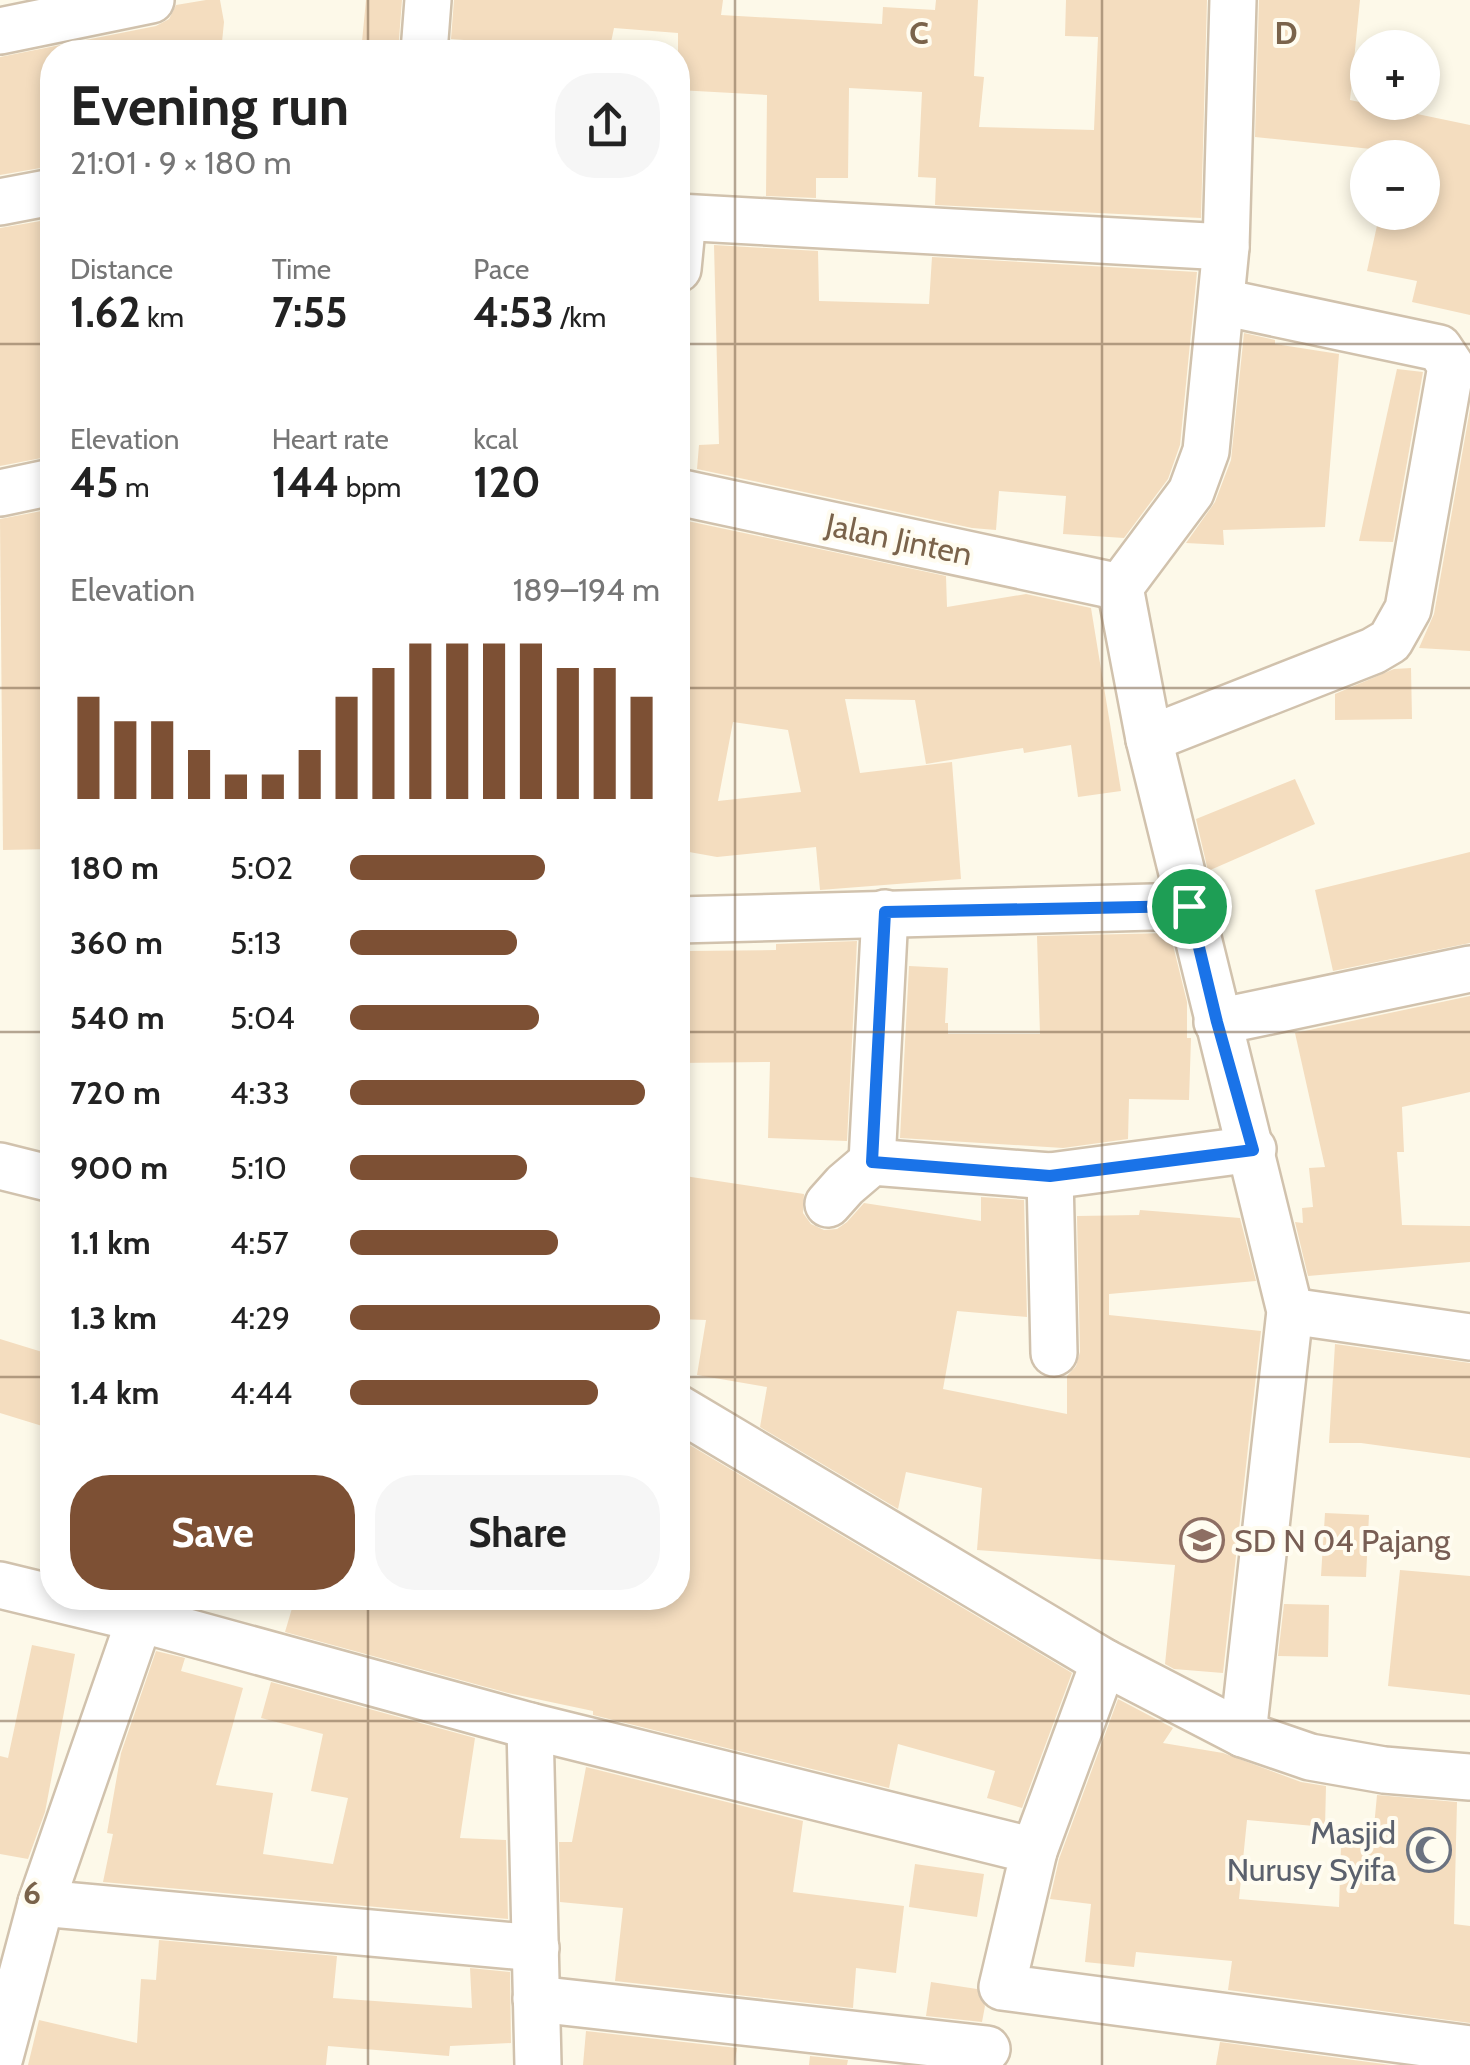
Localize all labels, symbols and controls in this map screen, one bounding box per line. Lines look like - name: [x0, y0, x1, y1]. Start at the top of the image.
- text: C: [909, 13, 929, 52]
- text: D: [1274, 13, 1298, 52]
- map controls: [1350, 30, 1440, 230]
- button: +: [1350, 30, 1440, 120]
- text: Evening run: [70, 72, 349, 139]
- button: share: [555, 73, 660, 178]
- button: −: [1350, 140, 1440, 230]
- text: 21:01 · 9 × 180 m: [70, 143, 292, 182]
- text: Distance: [70, 252, 173, 286]
- text: Time: [272, 252, 331, 286]
- text: Pace: [473, 252, 529, 286]
- text: 1.62: [70, 286, 141, 338]
- text: 7:55: [272, 286, 348, 338]
- text: 4:53: [473, 286, 554, 338]
- text: km: [141, 300, 184, 334]
- text: /km: [554, 300, 606, 334]
- text: Elevation: [70, 422, 179, 456]
- text: Heart rate: [272, 422, 389, 456]
- text: kcal: [473, 422, 518, 456]
- text: 45: [70, 456, 119, 508]
- text: 144: [272, 456, 339, 508]
- text: 120: [473, 456, 541, 508]
- text: m: [119, 470, 150, 504]
- text: bpm: [339, 470, 401, 504]
- street label: Jalan Jinten: [821, 504, 976, 574]
- text: Elevation: [70, 570, 195, 609]
- text: 189–194 m: [513, 570, 660, 609]
- text: 180 m: [70, 848, 159, 887]
- text: 5:02: [230, 848, 293, 887]
- pin: [1147, 864, 1232, 949]
- icon: arrive: [1162, 879, 1217, 934]
- text: 360 m: [70, 923, 163, 962]
- text: 5:13: [230, 923, 282, 962]
- text: 540 m: [70, 998, 165, 1037]
- text: 5:04: [230, 998, 295, 1037]
- text: 720 m: [70, 1073, 161, 1112]
- text: 4:33: [230, 1073, 290, 1112]
- text: 900 m: [70, 1148, 168, 1187]
- text: 5:10: [230, 1148, 287, 1187]
- text: 1.1 km: [70, 1223, 151, 1262]
- text: 4:57: [230, 1223, 289, 1262]
- text: 1.3 km: [70, 1298, 157, 1337]
- text: 4:29: [230, 1298, 290, 1337]
- text: 1.4 km: [70, 1373, 159, 1412]
- text: 4:44: [230, 1373, 292, 1412]
- button: Save: [70, 1475, 355, 1590]
- button: Share: [375, 1475, 660, 1590]
- school or university icon: SD N 04 Pajang: [1179, 1517, 1225, 1563]
- place label: SD N 04 Pajang: [1234, 1521, 1451, 1560]
- place label: Masjid Nurusy Syifa: [1227, 1813, 1397, 1889]
- mosque icon: Masjid Nurusy Syifa: [1406, 1827, 1452, 1873]
- text: 6: [23, 1873, 41, 1912]

